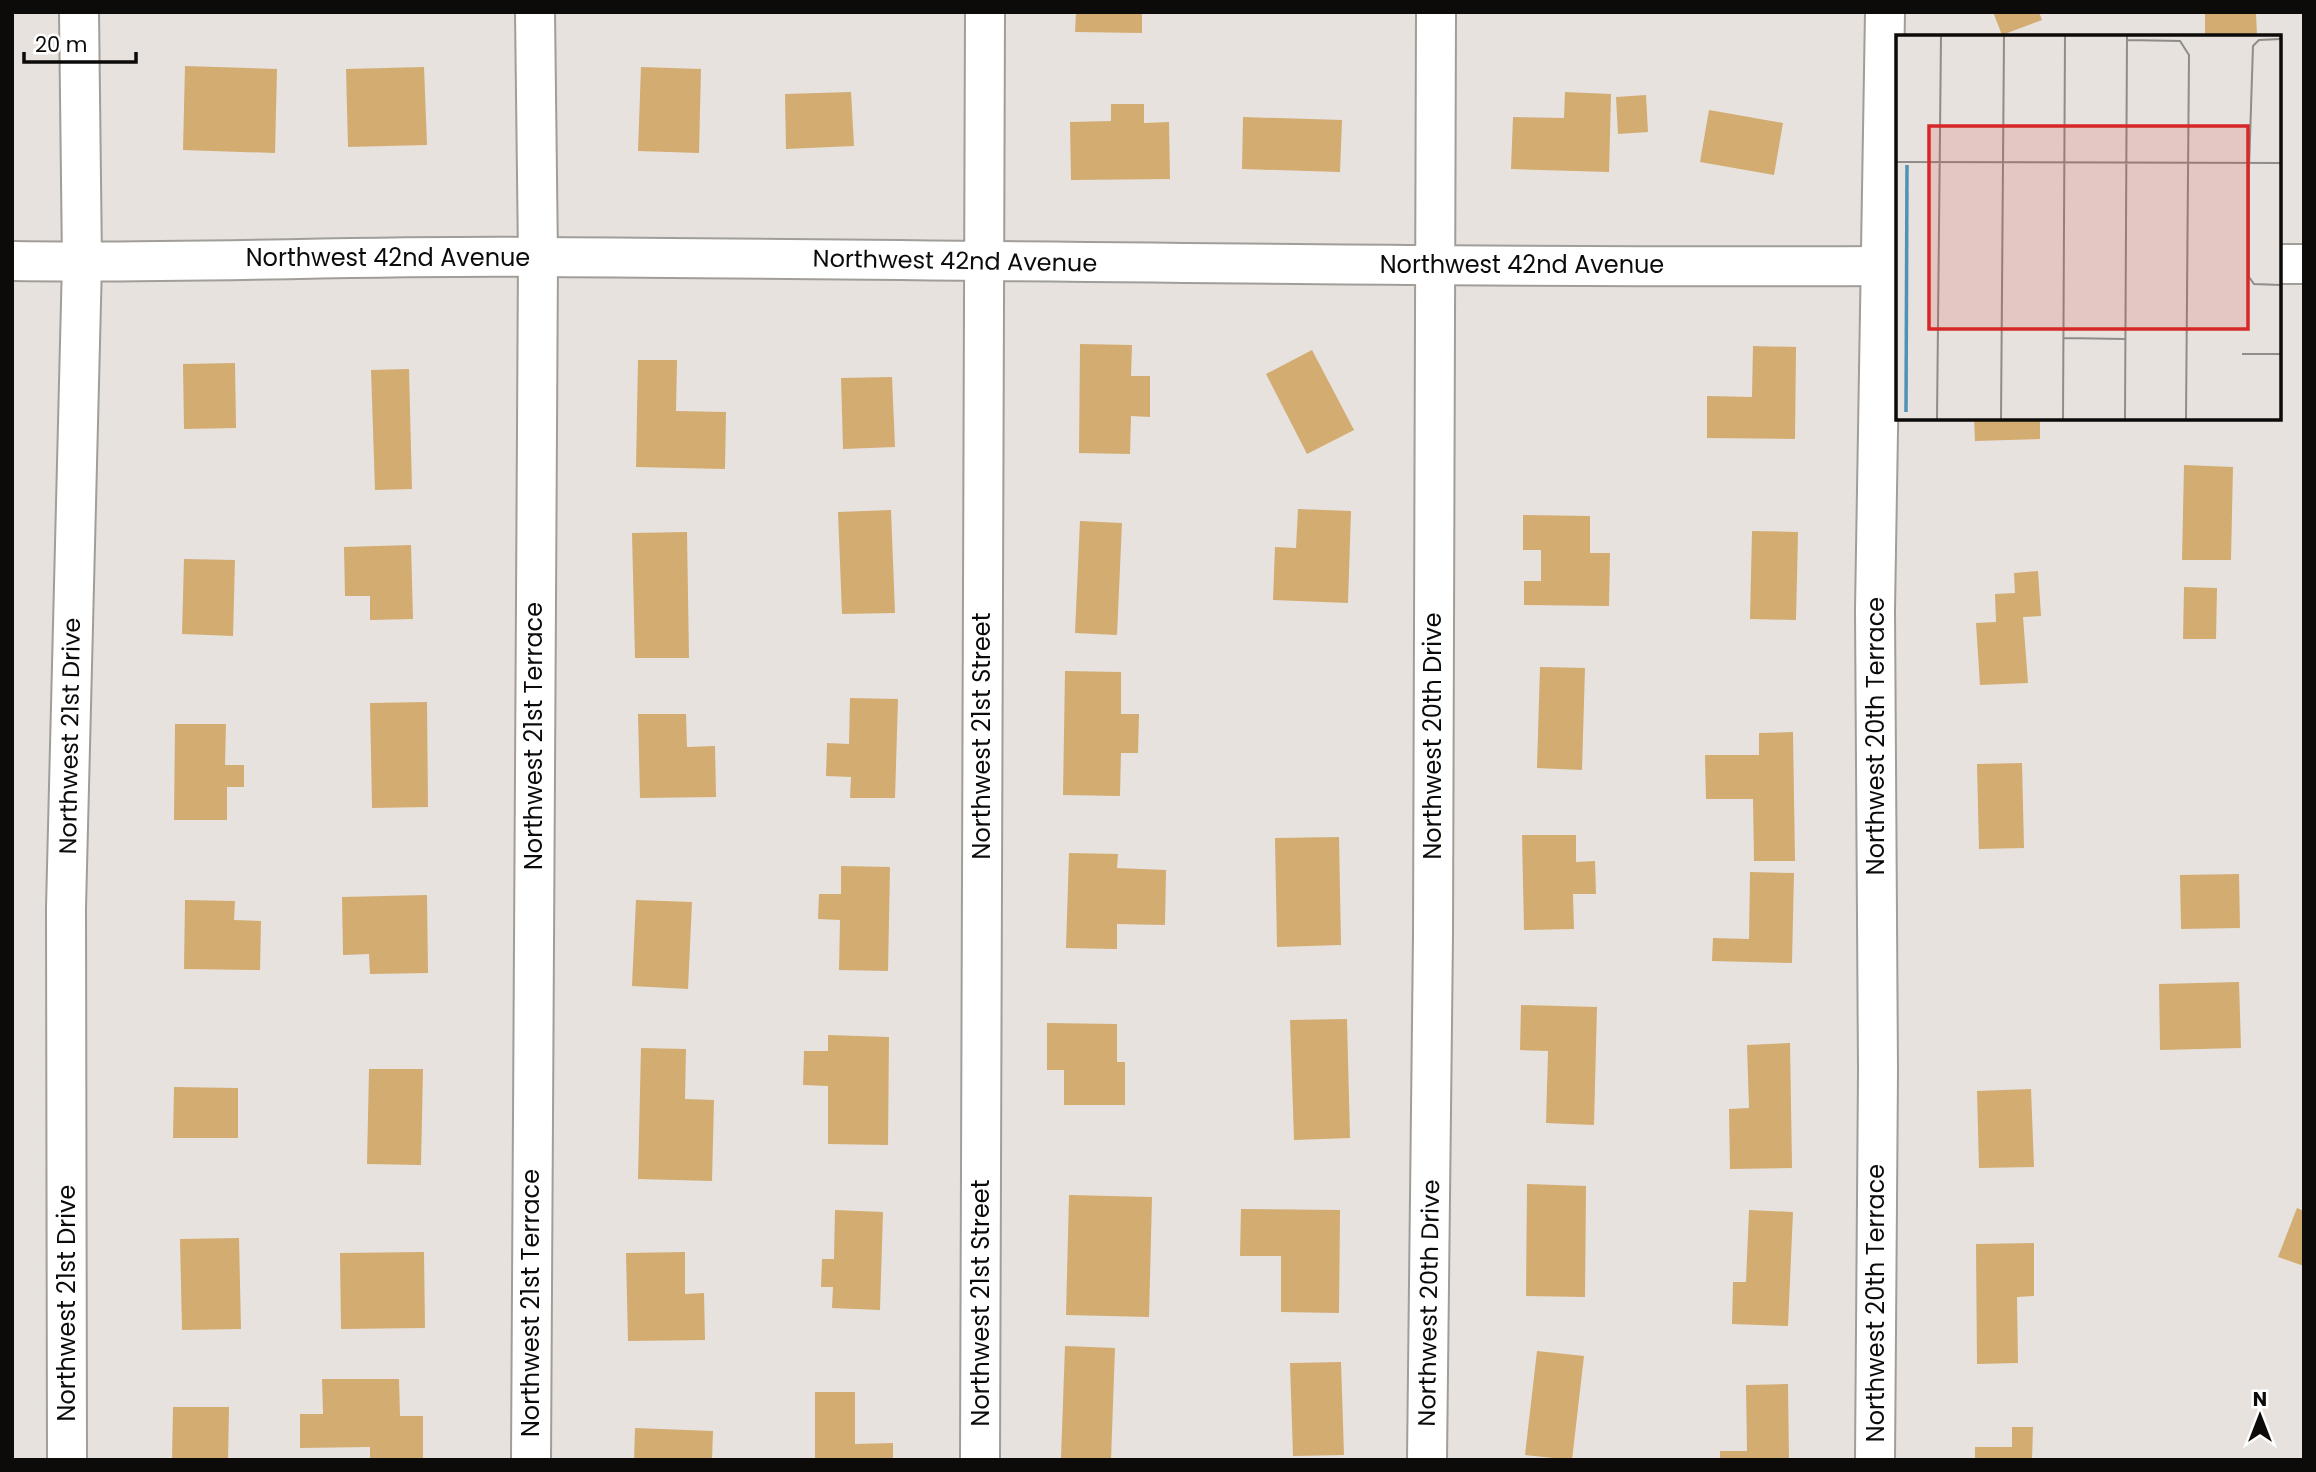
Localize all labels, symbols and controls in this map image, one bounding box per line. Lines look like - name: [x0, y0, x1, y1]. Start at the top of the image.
- scale bar: [24, 21, 136, 65]
- text: 20 m: [35, 30, 88, 59]
- inset map: [1896, 35, 2281, 420]
- street label: Northwest 42nd Avenue: [246, 241, 530, 274]
- street label: Northwest 42nd Avenue: [812, 242, 1098, 279]
- street label: Northwest 42nd Avenue: [1380, 248, 1664, 281]
- street label: Northwest 20th Terrace: [1859, 597, 1892, 875]
- street label: Northwest 21st Terrace: [517, 602, 550, 870]
- street label: Northwest 20th Drive: [1416, 612, 1449, 860]
- street label: Northwest 21st Street: [965, 613, 998, 859]
- street label: Northwest 21st Drive: [51, 617, 88, 855]
- street label: Northwest 20th Terrace: [1859, 1164, 1892, 1442]
- street label: Northwest 21st Terrace: [514, 1169, 547, 1437]
- street label: Northwest 20th Drive: [1410, 1179, 1447, 1427]
- street label: Northwest 21st Street: [964, 1180, 997, 1426]
- street label: Northwest 21st Drive: [50, 1185, 83, 1421]
- north arrow: [2225, 1381, 2295, 1451]
- text: N: [2253, 1386, 2267, 1413]

